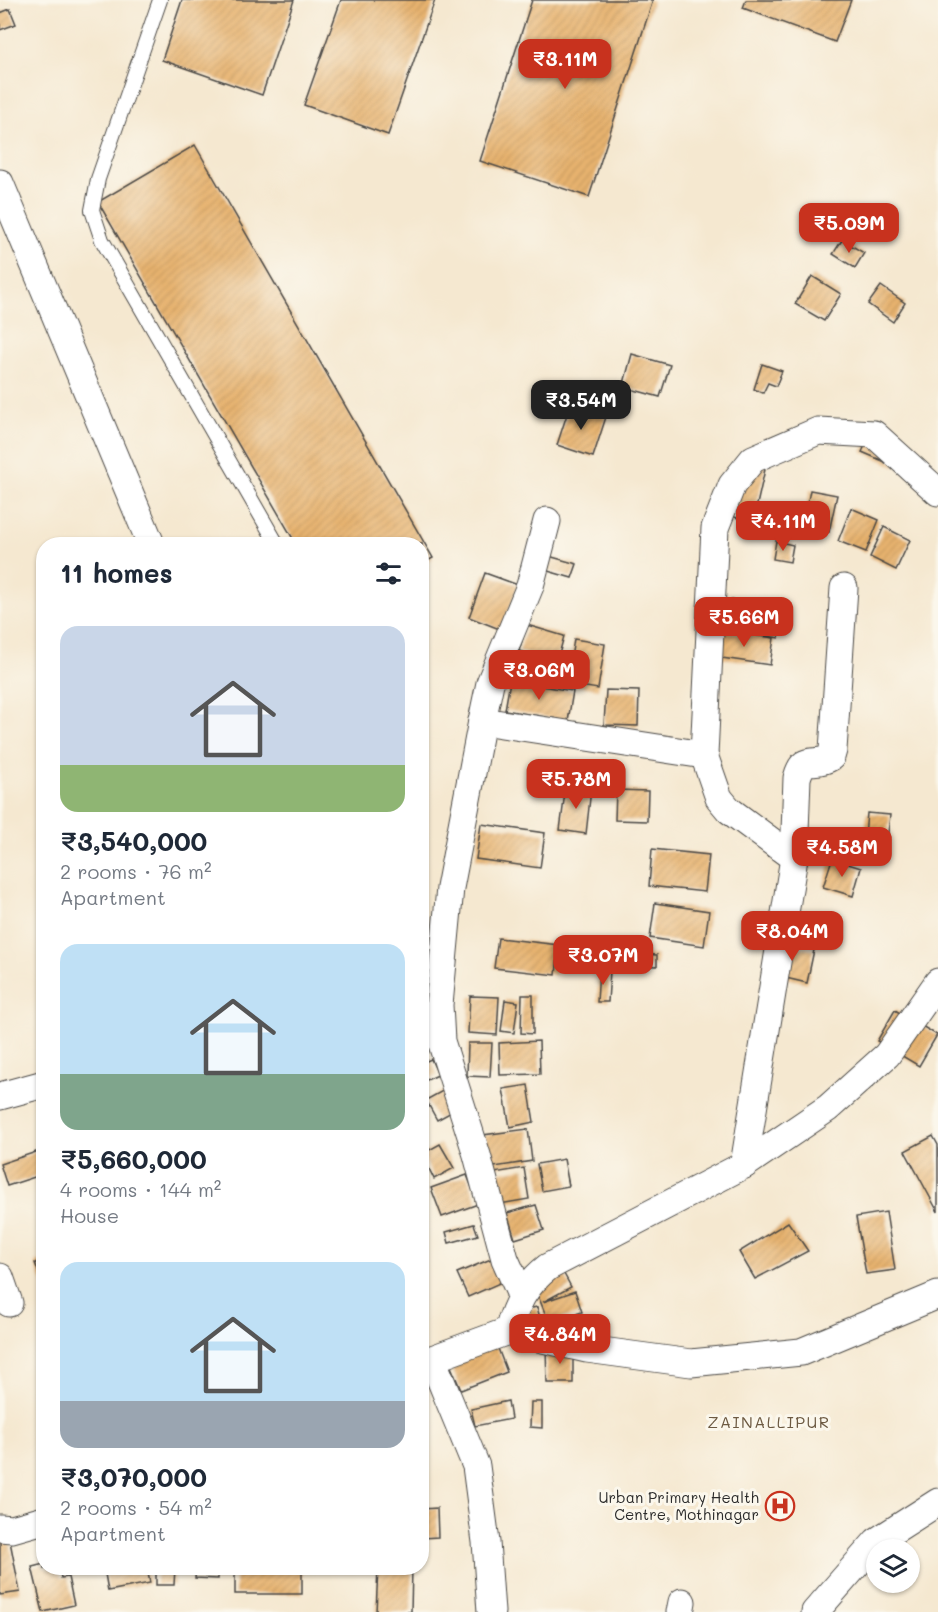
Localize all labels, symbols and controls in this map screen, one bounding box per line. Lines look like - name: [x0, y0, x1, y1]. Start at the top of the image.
- pin: ₹3.11M: [516, 39, 614, 90]
- text: ₹3.11M: [532, 45, 598, 71]
- pin: ₹5.09M: [800, 203, 898, 254]
- text: ₹5.09M: [813, 209, 885, 235]
- pin: ₹3.54M: [532, 380, 630, 431]
- text: ₹3.54M: [545, 386, 617, 412]
- pin: ₹4.11M: [734, 501, 832, 552]
- text: ₹4.11M: [750, 507, 816, 533]
- text: 11 homes: [60, 556, 173, 590]
- icon: filters: [372, 557, 405, 590]
- pin: ₹5.66M: [695, 597, 793, 648]
- text: ₹5.66M: [708, 603, 780, 629]
- pin: ₹3.06M: [490, 650, 588, 701]
- text: ₹3.06M: [503, 656, 575, 682]
- icon: home: [179, 665, 287, 773]
- pin: ₹5.78M: [527, 759, 625, 810]
- text: ₹5.78M: [541, 765, 611, 791]
- text: ₹3,540,000: [60, 824, 207, 858]
- pin: ₹4.58M: [793, 827, 891, 878]
- text: ₹4.58M: [806, 833, 878, 859]
- text: 2 rooms · 76 m²: [60, 858, 212, 884]
- text: Apartment: [60, 884, 166, 910]
- pin: ₹8.04M: [743, 911, 841, 962]
- text: ₹8.04M: [755, 917, 829, 943]
- pin: ₹3.07M: [554, 935, 652, 986]
- text: ₹3.07M: [567, 941, 639, 967]
- icon: home: [179, 983, 287, 1091]
- text: ₹5,660,000: [60, 1142, 207, 1176]
- text: 4 rooms · 144 m²: [60, 1176, 221, 1202]
- text: House: [60, 1202, 119, 1228]
- icon: home: [179, 1301, 287, 1409]
- pin: ₹4.84M: [511, 1314, 609, 1365]
- text: ₹4.84M: [523, 1320, 597, 1346]
- district label: ZAINALLIPUR: [708, 1411, 830, 1432]
- text: ₹3,070,000: [60, 1460, 207, 1494]
- place label: Urban Primary Health Centre, Mothinagar: [599, 1487, 759, 1524]
- hospital icon: Urban Primary Health Centre, Mothinagar: [764, 1490, 796, 1522]
- text: 2 rooms · 54 m²: [60, 1494, 212, 1520]
- text: Apartment: [60, 1520, 166, 1546]
- map controls: [866, 1539, 920, 1593]
- button: layers: [866, 1539, 920, 1593]

